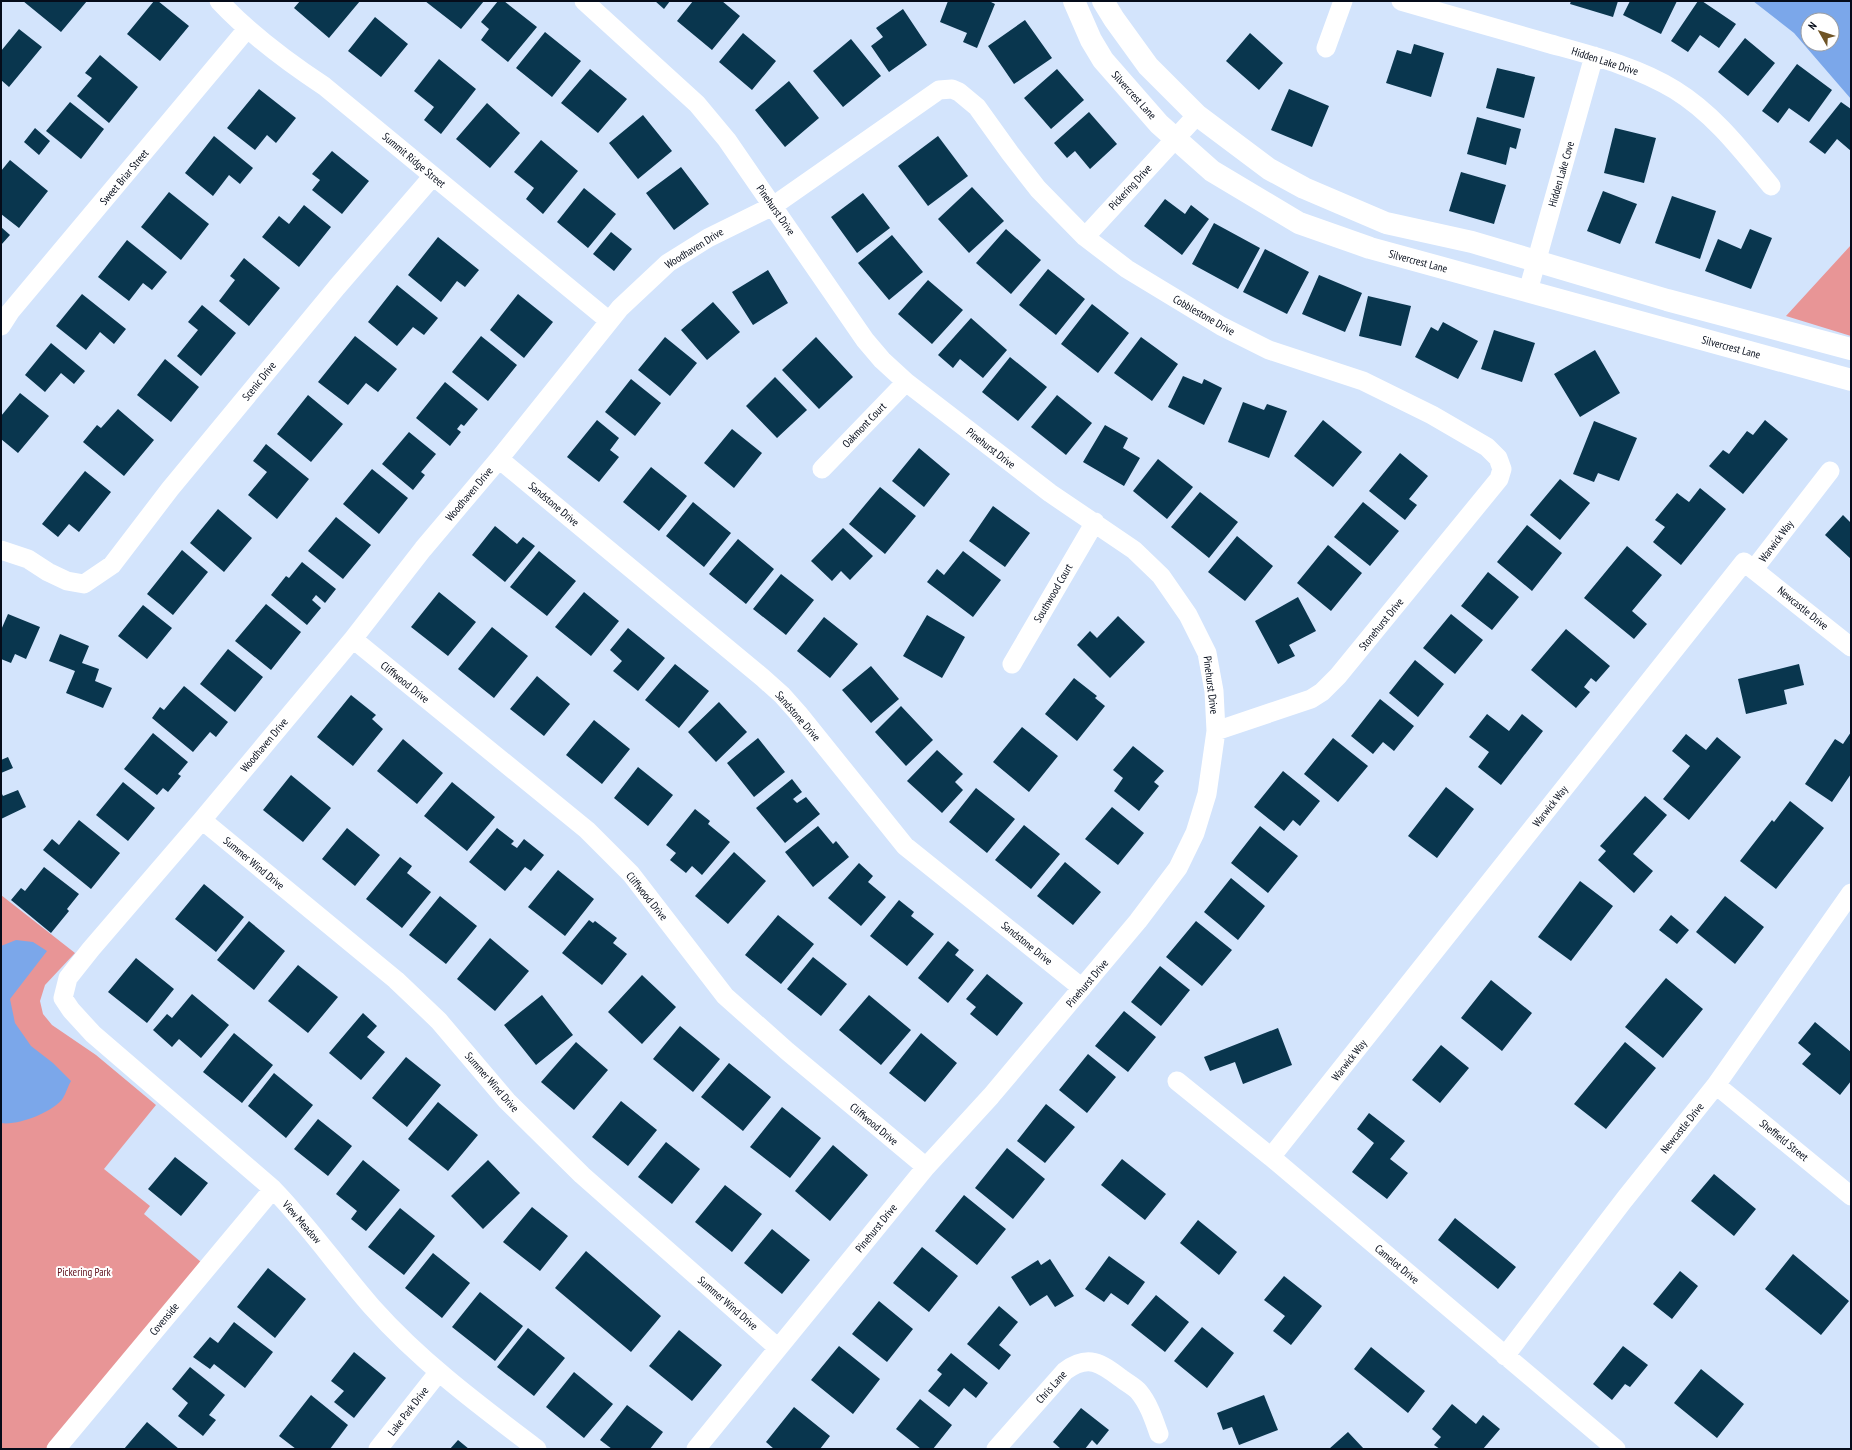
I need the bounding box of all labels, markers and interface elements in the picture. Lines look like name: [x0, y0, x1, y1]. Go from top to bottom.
north arrow: [1800, 12, 1840, 52]
text: N: [1805, 19, 1820, 32]
street label: Hidden Lake Drive: [1570, 44, 1641, 79]
street label: Silvercrest Lane: [1109, 68, 1160, 122]
street label: Summit Ridge Street: [379, 129, 449, 191]
street label: Hidden Lake Cove: [1545, 139, 1577, 208]
street label: Sweet Briar Street: [97, 146, 151, 208]
street label: Pickering Drive: [1105, 161, 1155, 213]
street label: Pinehurst Drive: [754, 182, 799, 238]
street label: Woodhaven Drive: [662, 224, 726, 272]
street label: Silvercrest Lane: [1387, 246, 1449, 276]
street label: Cobblestone Drive: [1171, 292, 1238, 339]
street label: Silvercrest Lane: [1700, 332, 1762, 362]
street label: Scenic Drive: [239, 358, 279, 403]
street label: Oakmont Court: [839, 400, 889, 450]
street label: Pinehurst Drive: [964, 424, 1019, 472]
street label: Woodhaven Drive: [442, 464, 496, 524]
street label: Sandstone Drive: [526, 479, 583, 530]
street label: Warwick Way: [1756, 517, 1797, 565]
street label: Southwood Court: [1031, 561, 1075, 625]
street label: Newcastle Drive: [1775, 583, 1832, 633]
street label: Stonehurst Drive: [1356, 595, 1407, 653]
street label: Pinehurst Drive: [1200, 655, 1222, 715]
street label: Cliffwood Drive: [378, 658, 433, 706]
street label: Sandstone Drive: [772, 688, 824, 744]
street label: Woodhaven Drive: [237, 715, 291, 775]
street label: Warwick Way: [1529, 782, 1571, 830]
street label: Summer Wind Drive: [221, 833, 288, 893]
street label: Cliffwood Drive: [623, 869, 671, 924]
street label: Sandstone Drive: [999, 918, 1056, 968]
street label: Pinehurst Drive: [1063, 956, 1111, 1010]
street label: Warwick Way: [1328, 1036, 1370, 1084]
street label: Summer Wind Drive: [462, 1049, 522, 1115]
street label: Newcastle Drive: [1657, 1099, 1707, 1156]
street label: Cliffwood Drive: [847, 1100, 901, 1148]
street label: Sheffield Street: [1757, 1116, 1811, 1164]
street label: View Meadow: [279, 1197, 325, 1247]
street label: Pinehurst Drive: [852, 1201, 900, 1255]
street label: Camelot Drive: [1372, 1241, 1422, 1287]
park label: Pickering Park: [57, 1265, 112, 1279]
street label: Summer Wind Drive: [695, 1273, 761, 1333]
street label: Covenside: [146, 1299, 182, 1338]
street label: Chris Lane: [1033, 1367, 1070, 1406]
street label: Lake Park Drive: [385, 1383, 432, 1438]

